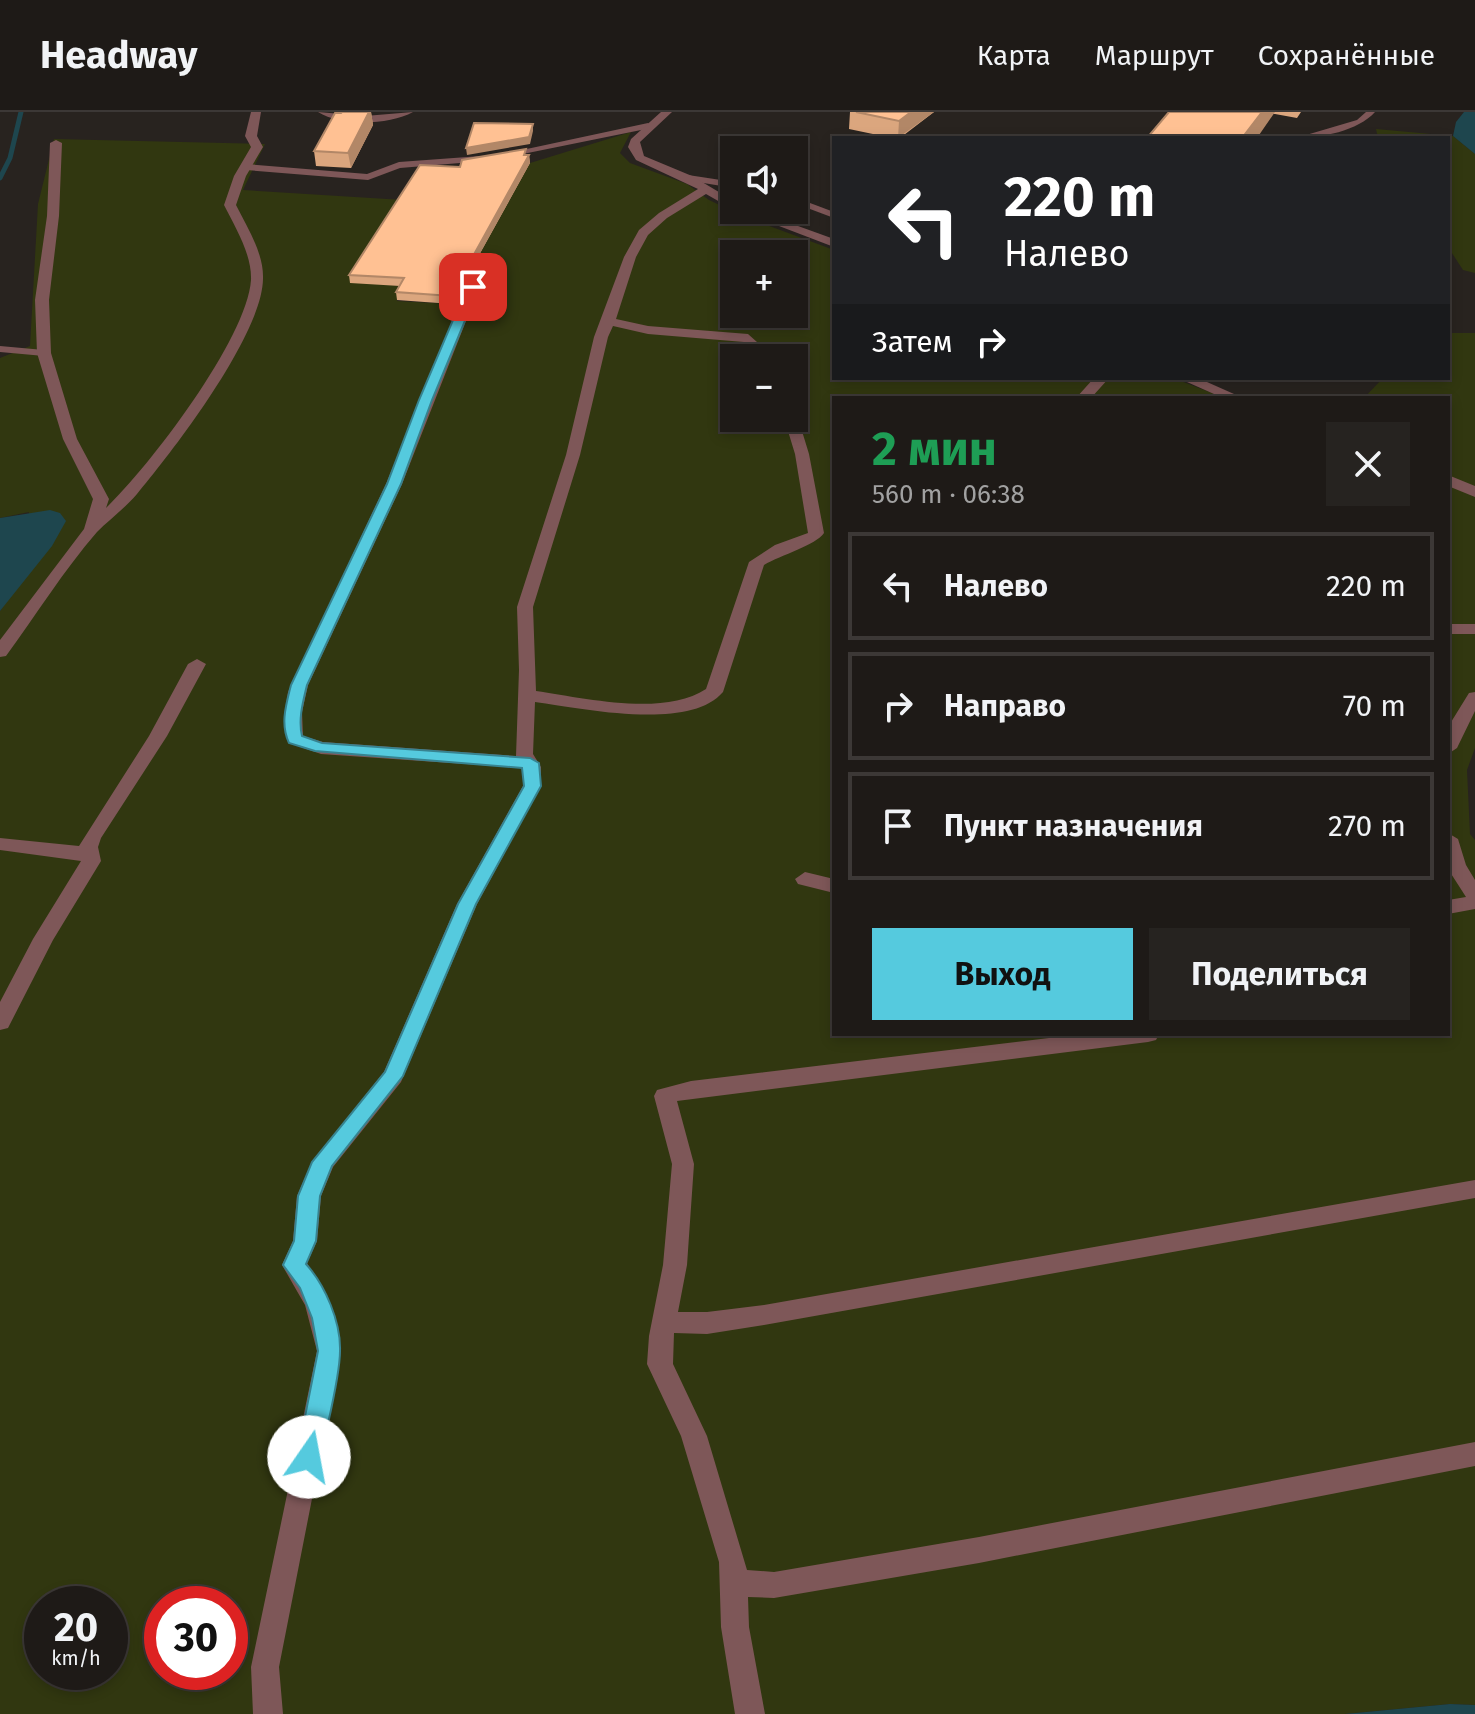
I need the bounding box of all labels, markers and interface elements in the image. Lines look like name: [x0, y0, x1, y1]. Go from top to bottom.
text: Headway: [40, 32, 197, 78]
text: Карта: [977, 39, 1051, 72]
text: Маршрут: [1095, 39, 1214, 72]
text: Сохранённые: [1258, 39, 1435, 72]
map controls: [720, 136, 808, 432]
button: sound: [720, 136, 808, 224]
text: 220 m: [1004, 164, 1155, 231]
icon: left: [872, 168, 976, 272]
text: Налево: [1004, 232, 1130, 276]
button: +: [720, 240, 808, 328]
pin: [439, 253, 507, 321]
icon: arrive: [451, 265, 495, 309]
icon: right: [969, 320, 1013, 364]
text: Затем: [872, 324, 953, 360]
button: −: [720, 344, 808, 432]
text: 2 мин: [872, 420, 997, 478]
button: close: [1326, 422, 1410, 506]
text: 560 m · 06:38: [872, 479, 1025, 510]
icon: left: [876, 564, 920, 608]
text: Налево: [944, 568, 1048, 604]
text: 220 m: [1326, 568, 1406, 604]
icon: right: [876, 684, 920, 728]
text: Направо: [944, 688, 1066, 724]
text: 70 m: [1343, 688, 1406, 724]
icon: arrive: [876, 804, 920, 848]
text: Пункт назначения: [944, 808, 1203, 844]
text: 270 m: [1328, 808, 1406, 844]
button: Выход: [872, 928, 1133, 1020]
button: Поделиться: [1149, 928, 1410, 1020]
position arrow: [267, 1415, 351, 1499]
speed limit sign: 30: [144, 1586, 248, 1690]
text: 20: [54, 1604, 98, 1652]
text: km/h: [51, 1646, 101, 1670]

